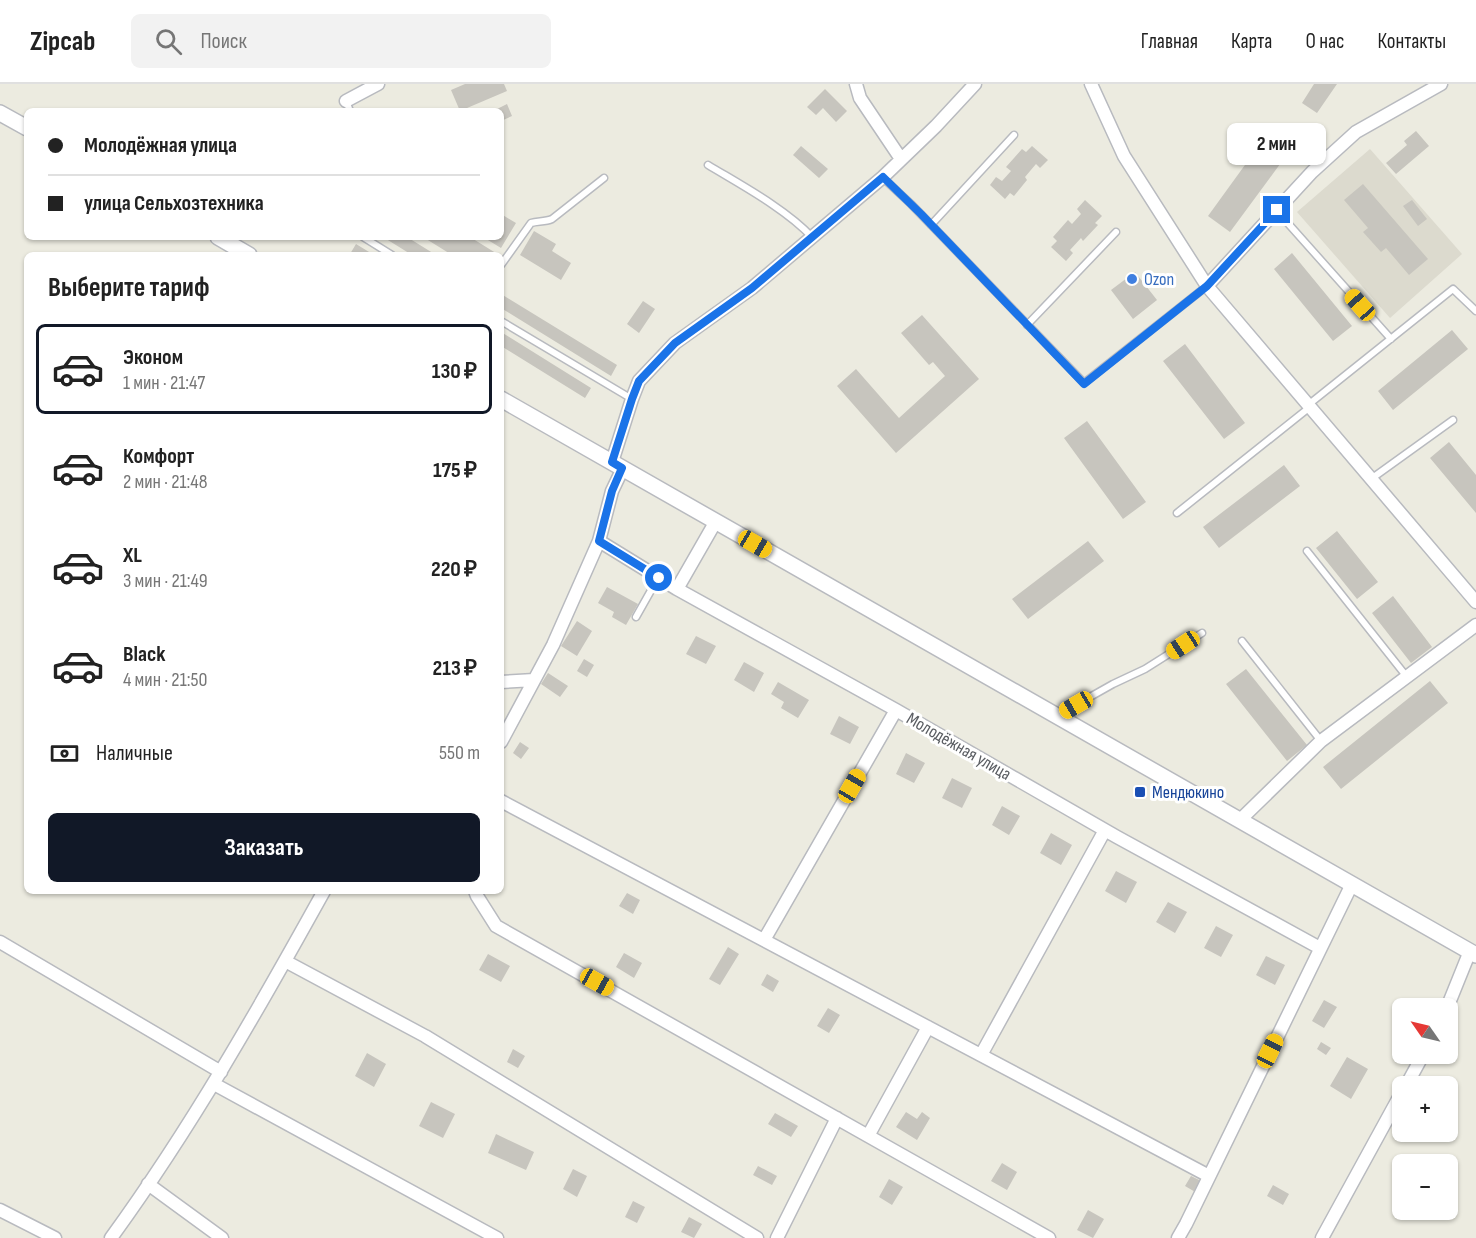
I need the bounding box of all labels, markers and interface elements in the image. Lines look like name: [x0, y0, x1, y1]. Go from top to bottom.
search box: [131, 14, 551, 68]
text: Zipcab: [30, 25, 95, 58]
icon: search: [152, 25, 185, 58]
text: Поиск: [200, 28, 247, 55]
text: Главная: [1141, 29, 1198, 54]
text: Карта: [1231, 29, 1272, 54]
text: О нас: [1305, 29, 1344, 54]
text: Контакты: [1377, 29, 1446, 54]
callout: 2 мин: [1228, 123, 1326, 165]
text: Молодёжная улица: [84, 132, 237, 159]
text: 2 мин: [1257, 132, 1296, 156]
text: улица Сельхозтехника: [84, 190, 264, 217]
route end: [1263, 196, 1290, 223]
place label: Ozon: [1144, 269, 1174, 290]
text: Выберите тариф: [48, 272, 210, 304]
marker: Ozon: [1125, 272, 1139, 286]
car: [1341, 286, 1379, 324]
icon: car: [51, 342, 105, 396]
text: Эконом: [123, 344, 183, 371]
text: 130 ₽: [432, 358, 477, 385]
text: 1 мин · 21:47: [123, 371, 205, 395]
icon: car: [51, 441, 105, 495]
text: Комфорт: [123, 443, 194, 470]
text: 175 ₽: [433, 457, 477, 484]
text: 2 мин · 21:48: [123, 470, 208, 494]
car: [735, 527, 775, 561]
icon: car: [51, 540, 105, 594]
text: XL: [123, 542, 142, 569]
text: 220 ₽: [431, 556, 477, 583]
route start: [645, 564, 672, 591]
text: 3 мин · 21:49: [123, 569, 208, 593]
car: [1163, 628, 1203, 662]
icon: car: [51, 639, 105, 693]
text: Black: [123, 641, 165, 668]
text: 213 ₽: [433, 655, 477, 682]
text: 4 мин · 21:50: [123, 668, 207, 692]
car: [1056, 688, 1096, 722]
street label: Молодёжная улица: [903, 708, 1015, 785]
icon: cash: [48, 737, 81, 770]
text: Наличные: [96, 740, 173, 767]
text: 550 m: [439, 741, 480, 765]
car: [835, 766, 869, 806]
place label: Мендюкино: [1152, 782, 1224, 803]
marker: Мендюкино: [1133, 785, 1147, 799]
button: Заказать: [48, 813, 480, 882]
car: [577, 965, 617, 999]
north arrow: [1392, 998, 1458, 1064]
map controls: [1392, 998, 1458, 1220]
car: [1254, 1031, 1286, 1071]
button: +: [1392, 1076, 1458, 1142]
button: −: [1392, 1154, 1458, 1220]

